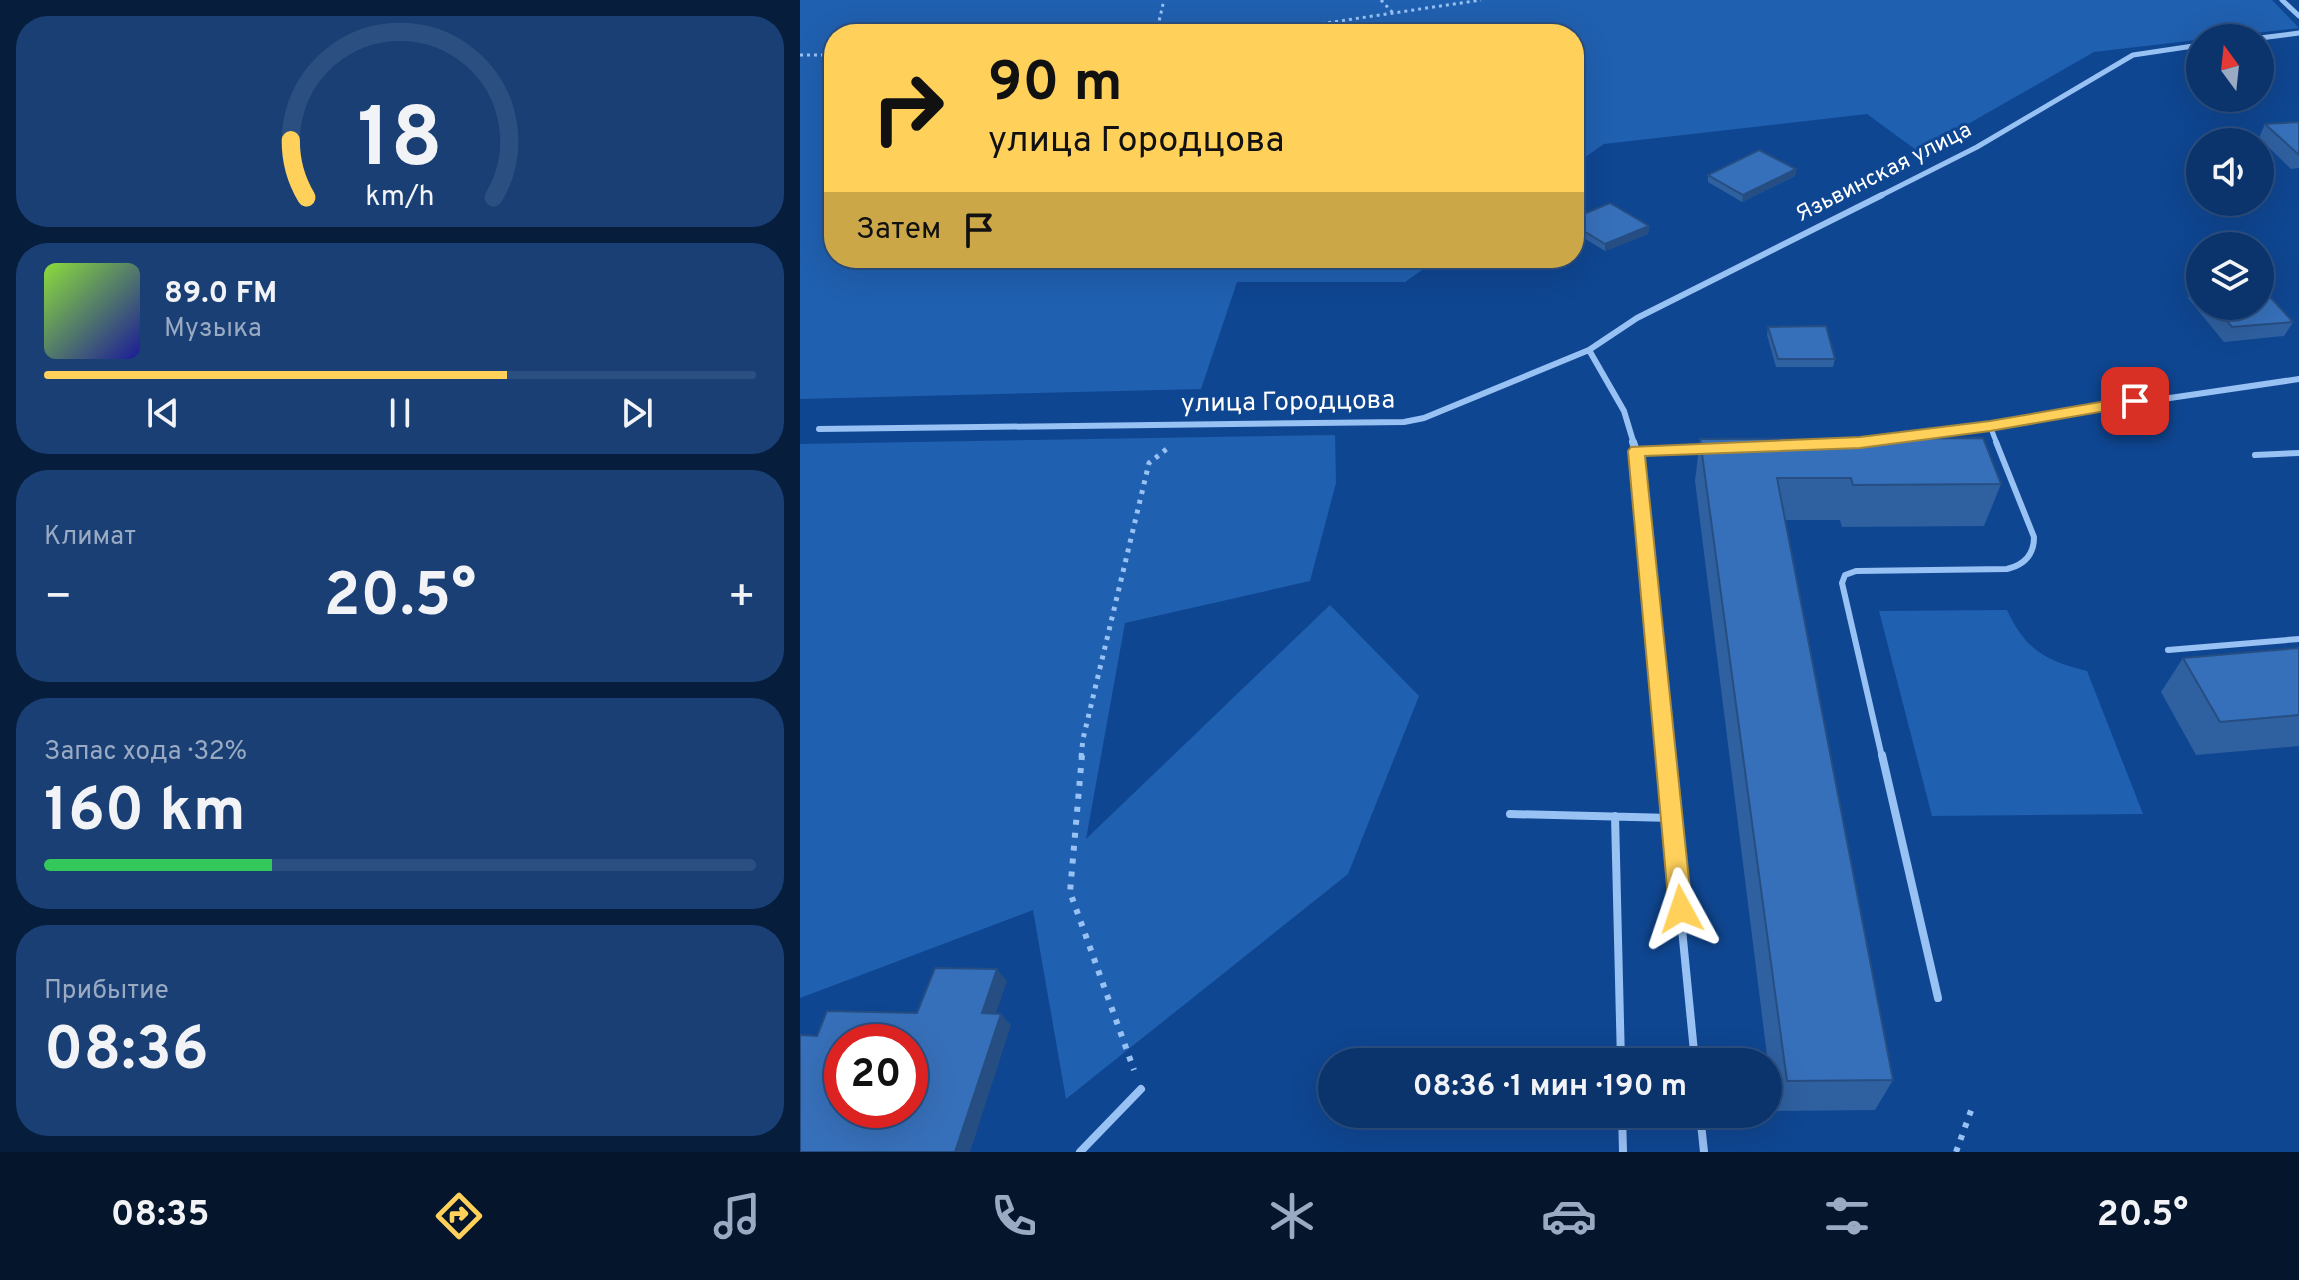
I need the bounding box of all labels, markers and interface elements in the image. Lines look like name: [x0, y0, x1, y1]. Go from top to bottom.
north arrow: [2186, 24, 2274, 112]
map controls: [2186, 24, 2274, 320]
text: 90 m: [988, 50, 1123, 120]
icon: right: [856, 56, 960, 160]
text: 18: [357, 90, 443, 195]
street label: Язьвинская улица: [1792, 117, 1976, 229]
text: улица Городцова: [988, 119, 1284, 165]
button: sound: [2186, 128, 2274, 216]
text: km/h: [365, 180, 435, 216]
icon: arrive: [957, 208, 1001, 252]
text: Затем: [856, 212, 941, 249]
button: layers: [2186, 232, 2274, 320]
text: 89.0 FM: [164, 276, 277, 313]
text: Музыка: [164, 313, 262, 346]
pin: [2101, 367, 2169, 435]
icon: arrive: [2113, 379, 2157, 423]
street label: улица Городцова: [1181, 385, 1395, 421]
icon: previous: [141, 391, 185, 435]
icon: pause: [378, 391, 422, 435]
icon: next: [615, 391, 659, 435]
text: Климат: [44, 521, 136, 554]
text: 20.5°: [324, 561, 476, 637]
text: −: [44, 571, 72, 627]
text: +: [728, 571, 756, 627]
text: Запас хода · 32%: [44, 736, 247, 769]
text: 160 km: [44, 776, 246, 852]
position arrow: [1639, 867, 1723, 951]
text: Прибытие: [44, 975, 169, 1008]
text: 08:36: [44, 1015, 209, 1091]
speed limit sign: 20: [824, 1024, 928, 1128]
text: 08:36 · 1 мин · 190 m: [1413, 1069, 1687, 1106]
icon: directions: [431, 1188, 487, 1244]
icon: music: [709, 1188, 765, 1244]
icon: phone: [986, 1188, 1042, 1244]
icon: climate: [1264, 1188, 1320, 1244]
icon: car: [1541, 1188, 1597, 1244]
icon: filters: [1819, 1188, 1875, 1244]
text: 08:35: [111, 1193, 209, 1239]
text: 20.5°: [2097, 1193, 2188, 1239]

